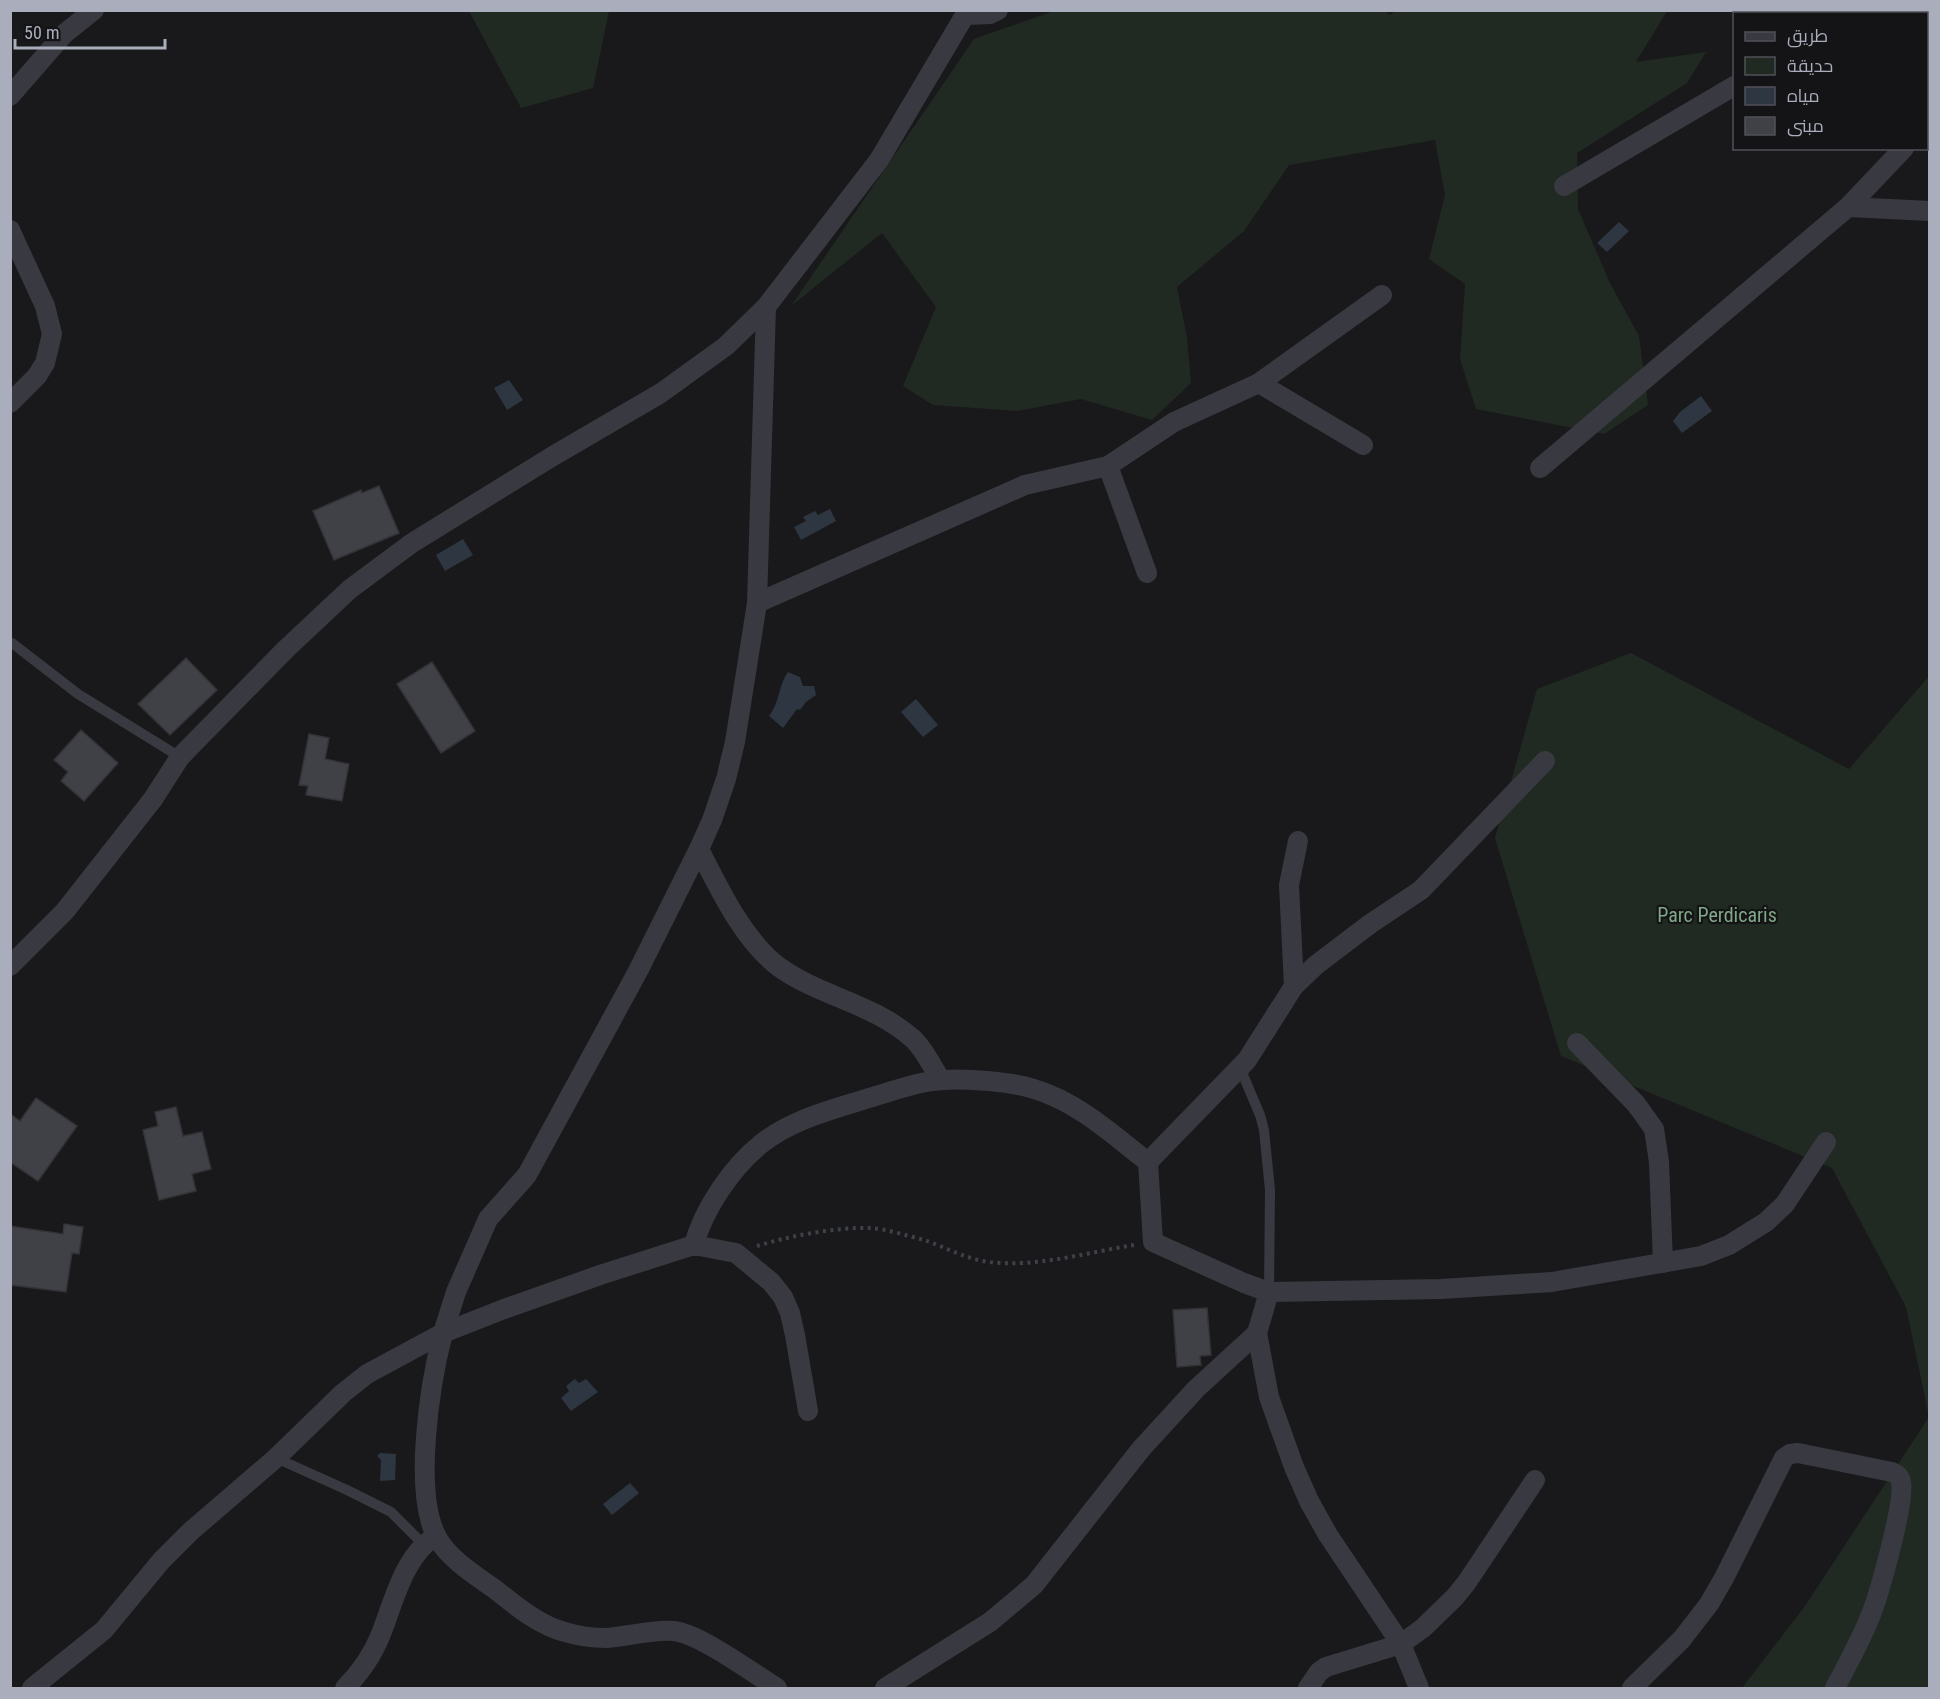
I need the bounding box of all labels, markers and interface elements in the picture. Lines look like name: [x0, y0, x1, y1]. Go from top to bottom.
scale bar: [15, 12, 165, 50]
legend: [1733, 12, 1928, 150]
text: 50 m: [24, 22, 59, 43]
text: طريق: [1787, 25, 1828, 48]
text: حديقة: [1787, 55, 1833, 76]
text: مياه: [1787, 85, 1820, 106]
text: مبنى: [1787, 115, 1824, 137]
park label: Parc Perdicaris: [1657, 903, 1777, 927]

